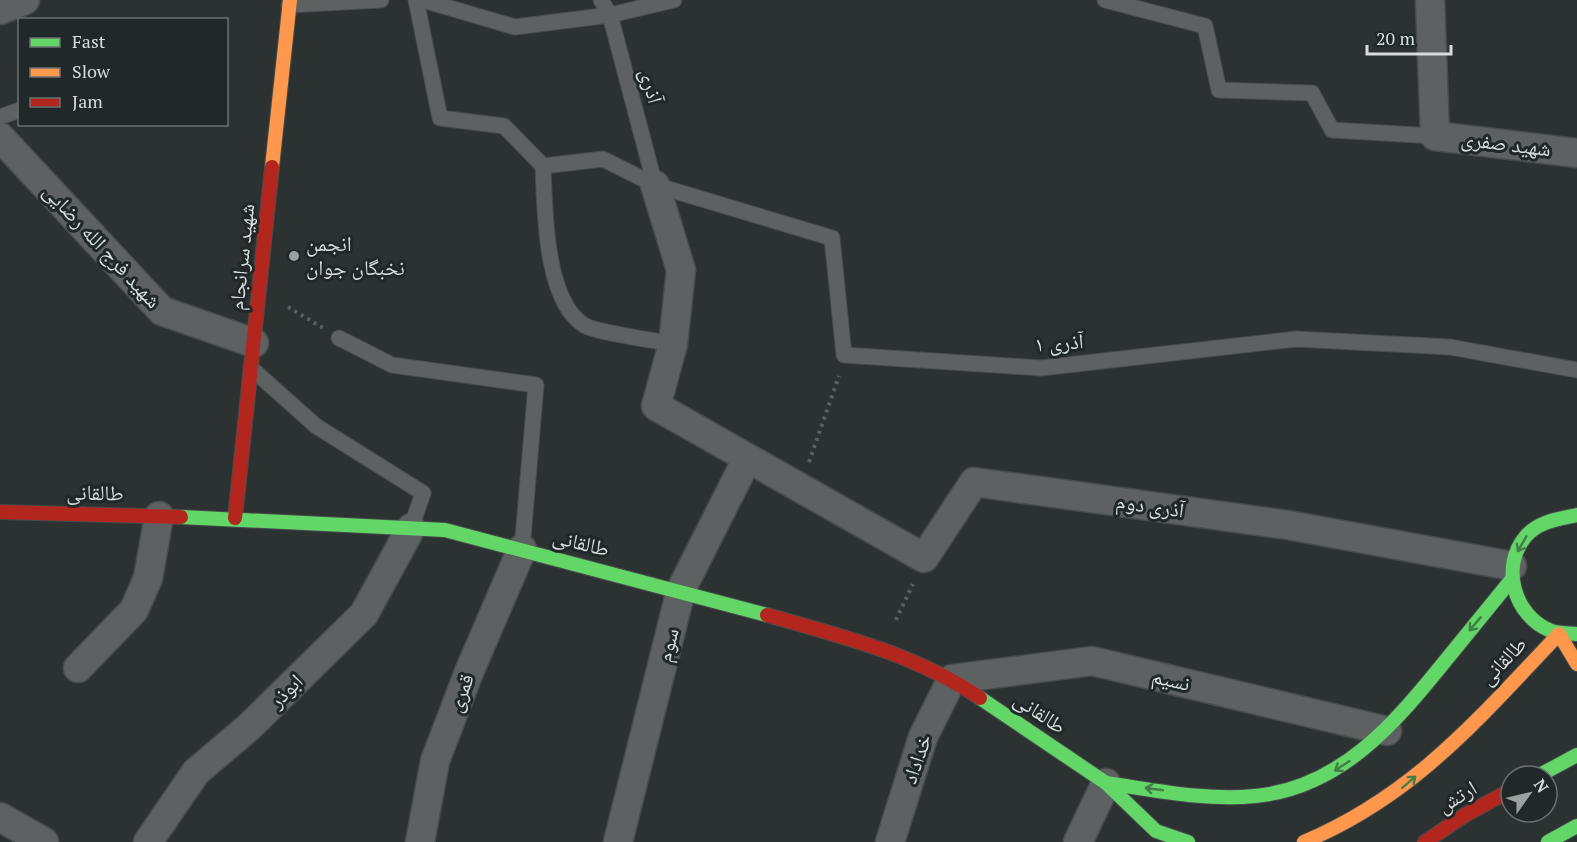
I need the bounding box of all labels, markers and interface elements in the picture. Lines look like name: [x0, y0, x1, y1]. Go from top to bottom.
legend: [18, 18, 228, 126]
scale bar: [1367, 18, 1451, 56]
text: 20 m: [1376, 26, 1416, 50]
text: Fast: [72, 29, 106, 53]
text: Slow: [72, 59, 111, 83]
street label: آذری: [634, 65, 670, 107]
text: Jam: [72, 89, 103, 113]
street label: شهید صفری: [1459, 124, 1553, 162]
street label: شهید فرج الله رضایی: [38, 177, 168, 314]
street label: شهید سرانجام: [221, 202, 262, 312]
place label: انجمن نخبگان جوان: [306, 229, 405, 281]
marker: انجمن نخبگان جوان: [287, 249, 301, 263]
street label: آذری ۱: [1033, 326, 1085, 358]
street label: طالقانی: [66, 478, 124, 506]
street label: آذری دوم: [1114, 486, 1187, 525]
street label: طالقانی: [550, 522, 612, 563]
one-way arrow: [1515, 535, 1527, 552]
one-way arrow: [1468, 616, 1481, 632]
street label: سوم: [649, 625, 686, 665]
street label: طالقانی: [1472, 630, 1532, 691]
street label: نسیم: [1149, 661, 1193, 698]
street label: ابوذر: [261, 667, 308, 714]
street label: قمری: [440, 669, 480, 716]
street label: طالقانی: [1009, 685, 1072, 740]
street label: خداداد: [895, 730, 938, 787]
one-way arrow: [1334, 760, 1351, 772]
north arrow: [1499, 764, 1559, 824]
street label: ارتش: [1431, 773, 1482, 819]
text: N: [1529, 774, 1554, 797]
one-way arrow: [1401, 775, 1416, 789]
one-way arrow: [1144, 784, 1164, 795]

